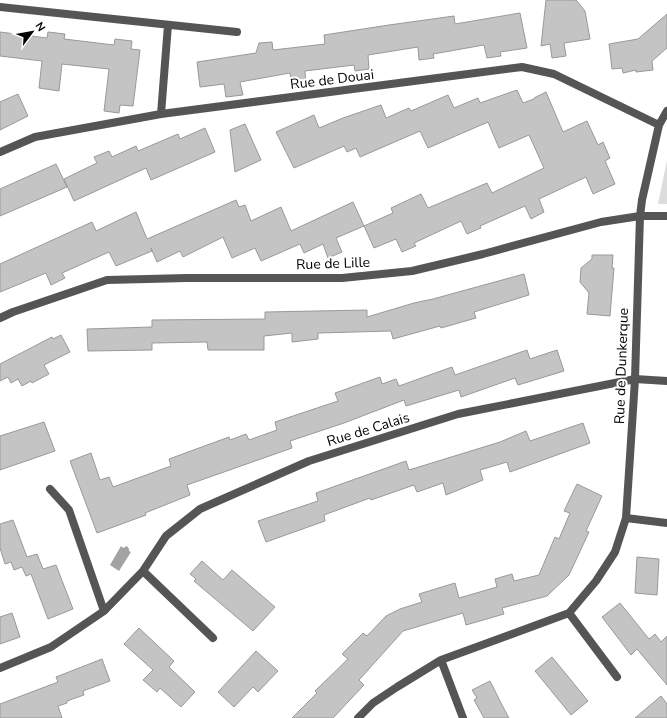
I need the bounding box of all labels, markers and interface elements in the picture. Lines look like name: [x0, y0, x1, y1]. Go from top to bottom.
north arrow: [12, 12, 52, 52]
text: N: [32, 19, 49, 34]
street label: Rue de Douai: [289, 65, 375, 94]
street label: Rue de Lille: [296, 253, 370, 274]
street label: Rue de Dunkerque: [610, 308, 633, 424]
street label: Rue de Calais: [324, 408, 412, 451]

